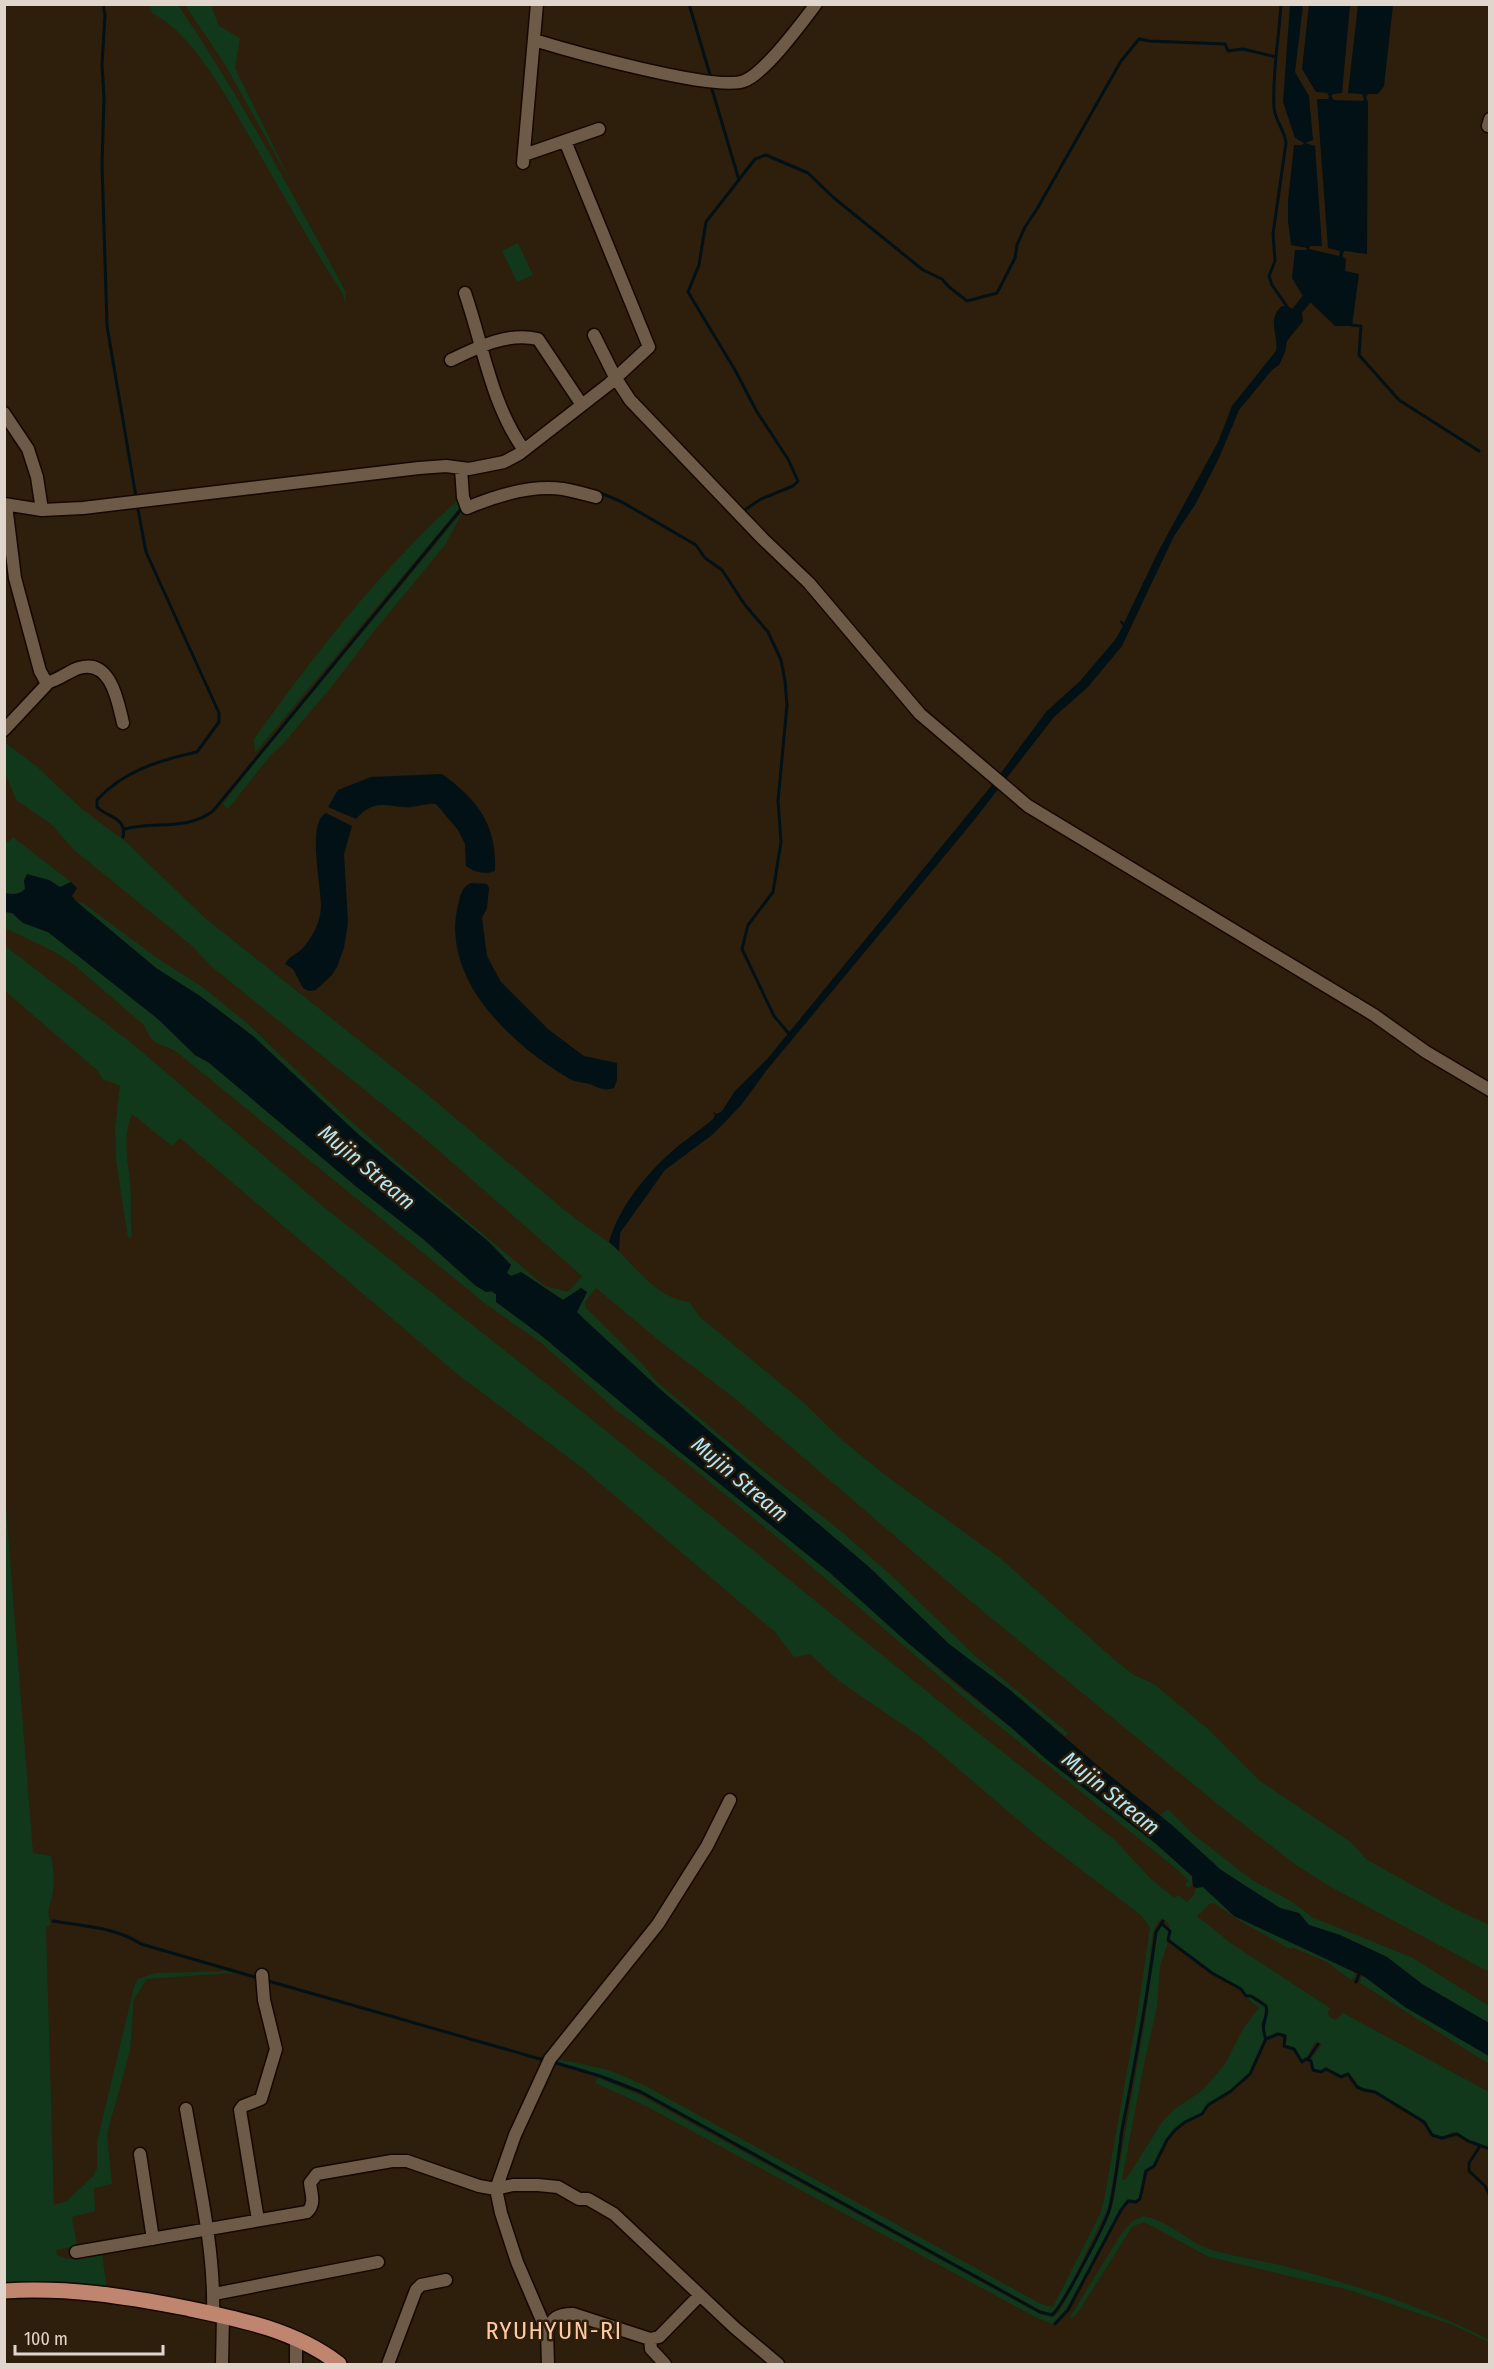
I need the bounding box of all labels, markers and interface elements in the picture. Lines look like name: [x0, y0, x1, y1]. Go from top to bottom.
water label: Mujin Stream: [313, 1119, 421, 1215]
water label: Mujin Stream: [686, 1431, 794, 1527]
water label: Mujin Stream: [1057, 1745, 1165, 1841]
district label: RYUHYUN-RI: [486, 2317, 622, 2345]
scale bar: [15, 2318, 164, 2356]
text: 100 m: [24, 2328, 68, 2350]

